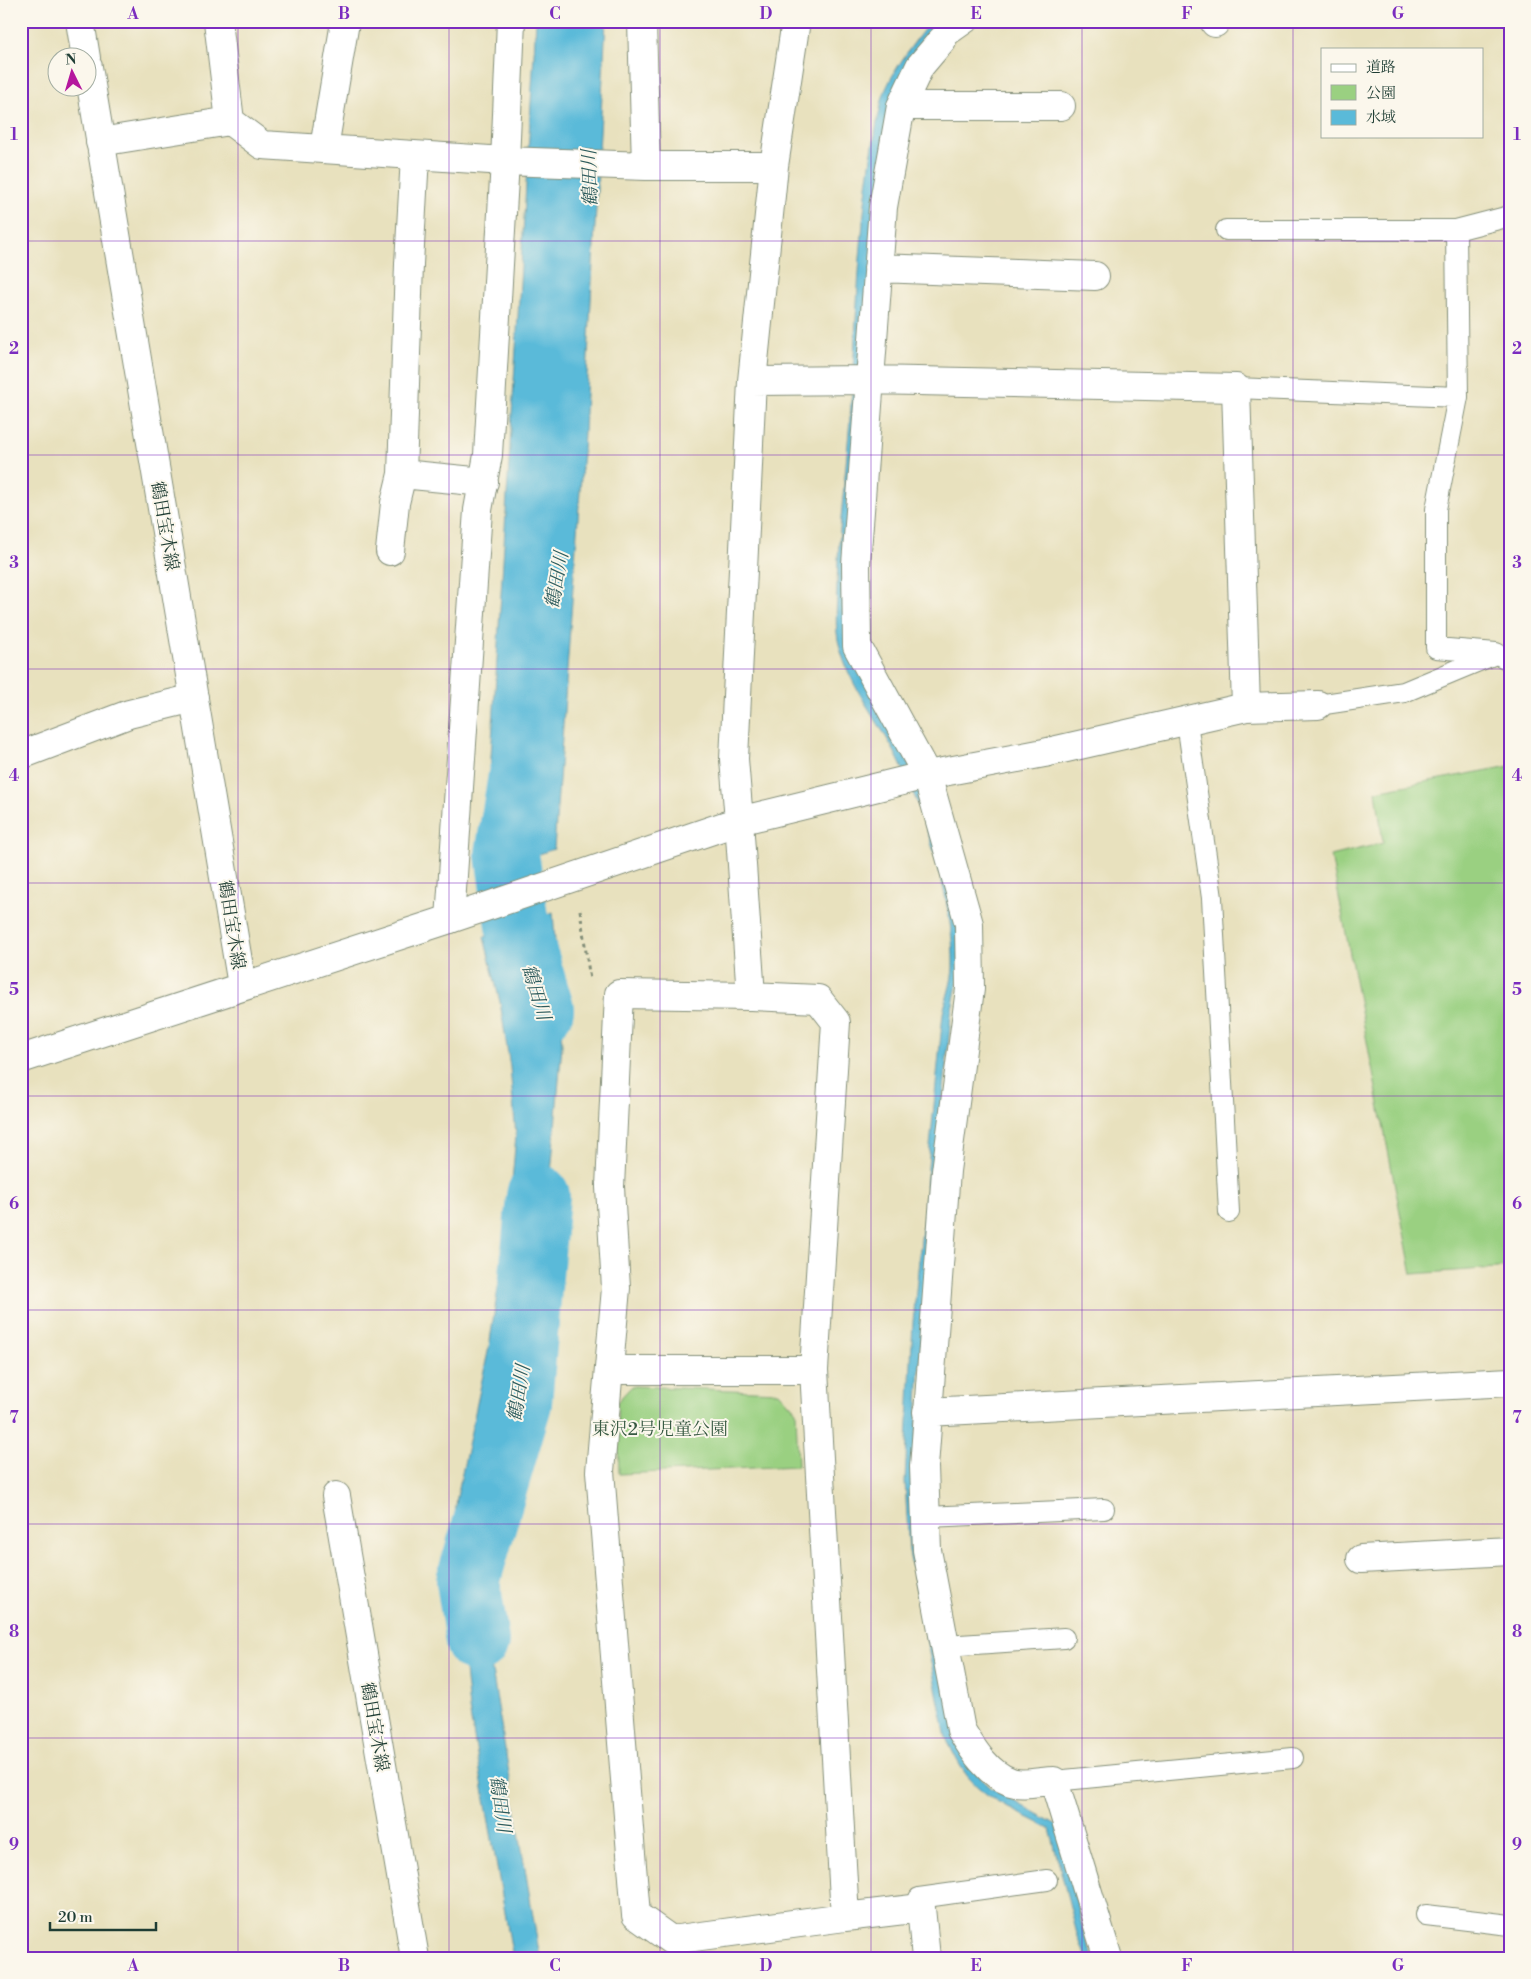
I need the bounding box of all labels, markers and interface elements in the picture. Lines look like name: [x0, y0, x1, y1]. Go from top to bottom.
text: A: [126, 4, 139, 24]
text: B: [338, 4, 350, 24]
text: C: [549, 4, 561, 24]
text: D: [760, 4, 773, 24]
text: E: [970, 4, 982, 24]
text: F: [1181, 4, 1193, 24]
text: G: [1392, 4, 1405, 24]
north arrow: [48, 48, 98, 98]
legend: [1321, 48, 1484, 138]
text: N: [65, 51, 77, 69]
text: 道路: [1366, 58, 1396, 77]
text: 公園: [1366, 84, 1396, 103]
text: 水域: [1366, 108, 1396, 127]
text: 1: [10, 125, 18, 145]
text: 1: [1513, 125, 1521, 145]
water label: 鶴田川: [577, 147, 603, 207]
text: 2: [9, 339, 19, 359]
text: 2: [1512, 339, 1522, 359]
street label: 鶴田宝木線: [145, 480, 184, 572]
water label: 鶴田川: [540, 548, 574, 610]
text: 3: [9, 553, 19, 573]
text: 3: [1512, 553, 1522, 573]
text: 4: [9, 766, 20, 786]
text: 4: [1512, 766, 1523, 786]
street label: 鶴田宝木線: [213, 879, 250, 971]
water label: 鶴田川: [516, 962, 556, 1025]
text: 5: [9, 980, 19, 1000]
text: 5: [1512, 980, 1522, 1000]
text: 6: [9, 1194, 19, 1214]
text: 6: [1512, 1194, 1522, 1214]
water label: 鶴田川: [503, 1361, 536, 1423]
text: 7: [9, 1408, 19, 1428]
text: 7: [1512, 1408, 1522, 1428]
park label: 東沢2号児童公園: [592, 1418, 728, 1441]
text: 8: [9, 1622, 19, 1642]
text: 8: [1512, 1622, 1522, 1642]
street label: 鶴田宝木線: [355, 1681, 394, 1773]
water label: 鶴田川: [484, 1774, 516, 1836]
text: 9: [9, 1835, 19, 1855]
text: 9: [1512, 1835, 1522, 1855]
scale bar: [50, 1899, 156, 1931]
text: 20 m: [58, 1908, 93, 1927]
text: A: [126, 1956, 139, 1976]
text: B: [338, 1956, 350, 1976]
text: C: [549, 1956, 561, 1976]
text: D: [760, 1956, 773, 1976]
text: E: [970, 1956, 982, 1976]
text: F: [1181, 1956, 1193, 1976]
text: G: [1392, 1956, 1405, 1976]

